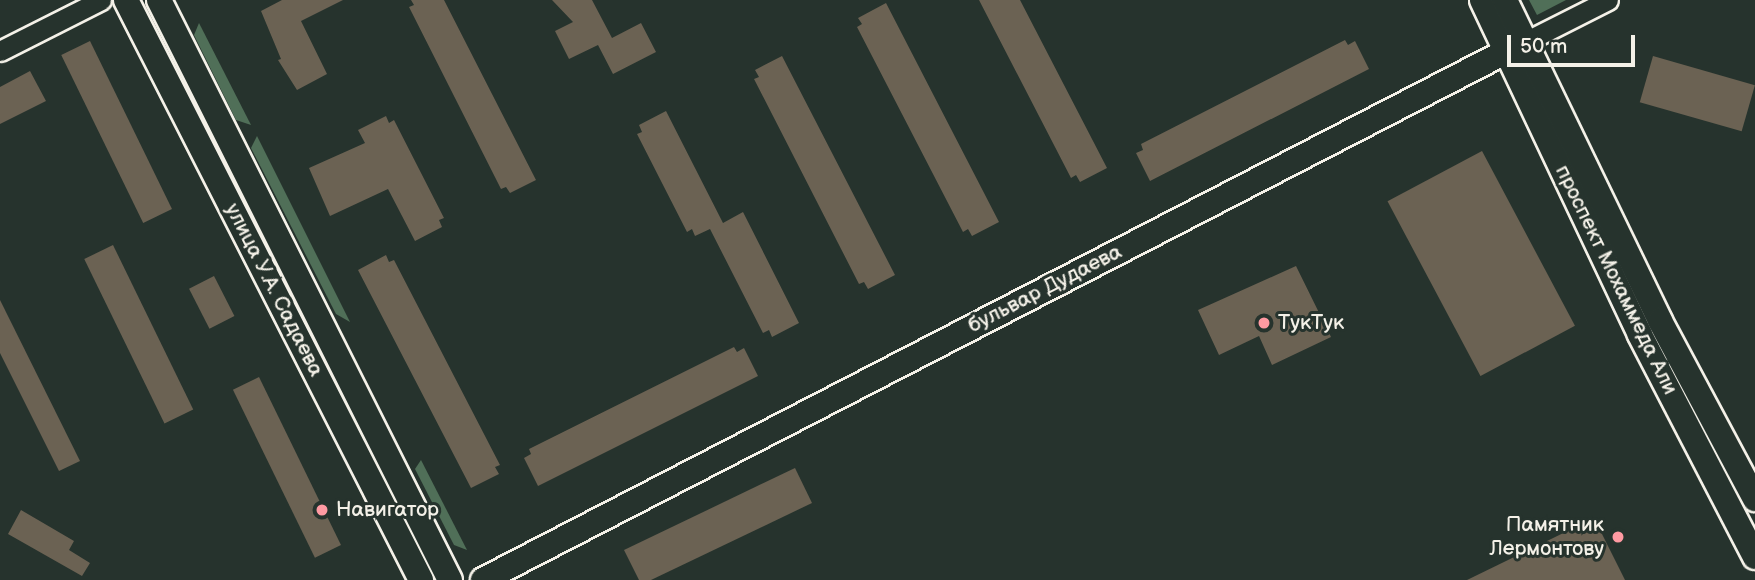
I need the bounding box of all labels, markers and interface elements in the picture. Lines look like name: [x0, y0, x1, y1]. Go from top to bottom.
scale bar: [1510, 21, 1638, 65]
text: 50 m: [1520, 34, 1567, 59]
street label: проспект Мохаммеда Али: [1549, 161, 1683, 399]
street label: улица У.А. Садаева: [219, 199, 329, 381]
street label: бульвар Дудаева: [964, 239, 1126, 339]
place label: ТукТук: [1278, 310, 1344, 336]
marker: ТукТук: [1256, 315, 1272, 331]
place label: Навигатор: [336, 497, 439, 523]
marker: Навигатор: [314, 502, 330, 518]
place label: Памятник Лермонтову: [1489, 512, 1604, 562]
marker: Памятник Лермонтову: [1610, 529, 1626, 545]

